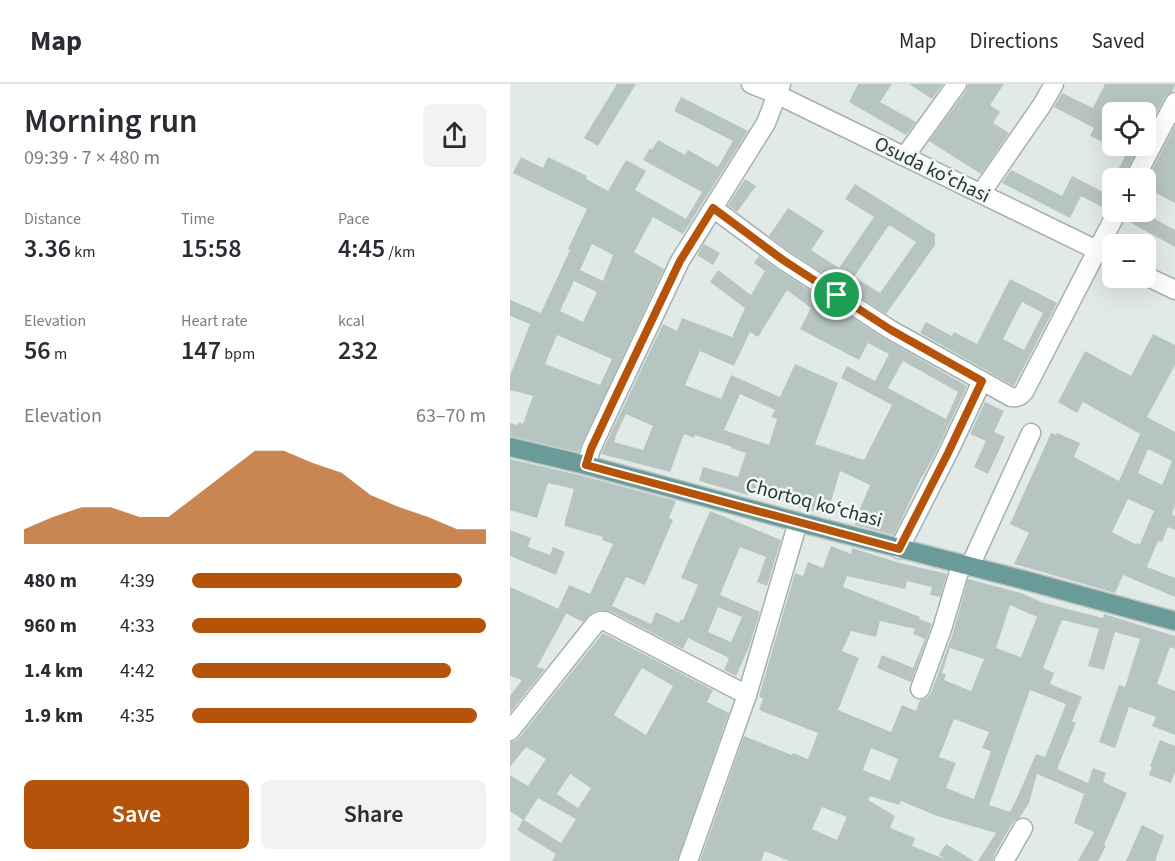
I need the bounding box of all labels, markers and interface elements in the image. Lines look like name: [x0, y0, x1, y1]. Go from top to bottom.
text: Map: [30, 21, 82, 61]
text: Map: [899, 26, 937, 56]
text: Directions: [970, 26, 1058, 56]
text: Saved: [1091, 26, 1145, 56]
text: Morning run: [24, 98, 198, 145]
map controls: [1102, 102, 1156, 288]
button: locate: [1102, 102, 1156, 156]
button: share: [423, 104, 486, 167]
street label: Osuda koʻchasi: [869, 130, 995, 210]
text: 09:39 · 7 × 480 m: [24, 144, 160, 172]
button: +: [1102, 168, 1156, 222]
text: Distance: [24, 208, 81, 230]
text: Time: [181, 208, 215, 230]
text: Pace: [338, 208, 369, 230]
text: 3.36: [24, 230, 71, 267]
text: 15:58: [181, 230, 242, 267]
text: 4:45: [338, 230, 385, 267]
button: −: [1102, 234, 1156, 288]
text: km: [71, 241, 96, 263]
text: /km: [385, 241, 415, 263]
pin: [811, 269, 862, 320]
icon: arrive: [820, 278, 853, 311]
text: Elevation: [24, 310, 86, 332]
text: Heart rate: [181, 310, 248, 332]
text: kcal: [338, 310, 365, 332]
text: 56: [24, 332, 51, 369]
text: 147: [181, 332, 221, 369]
text: 232: [338, 332, 378, 369]
text: m: [51, 343, 67, 365]
text: bpm: [221, 343, 255, 365]
text: Elevation: [24, 402, 102, 430]
text: 63–70 m: [416, 402, 486, 430]
street label: Chortoq koʻchasi: [743, 471, 885, 535]
text: 480 m: [24, 567, 77, 595]
text: 4:39: [120, 567, 155, 595]
text: 960 m: [24, 612, 77, 640]
text: 4:33: [120, 612, 155, 640]
text: 1.4 km: [24, 657, 83, 685]
text: 4:42: [120, 657, 155, 685]
text: 1.9 km: [24, 702, 83, 730]
text: 4:35: [120, 702, 155, 730]
button: Save: [24, 780, 249, 849]
button: Share: [261, 780, 486, 849]

